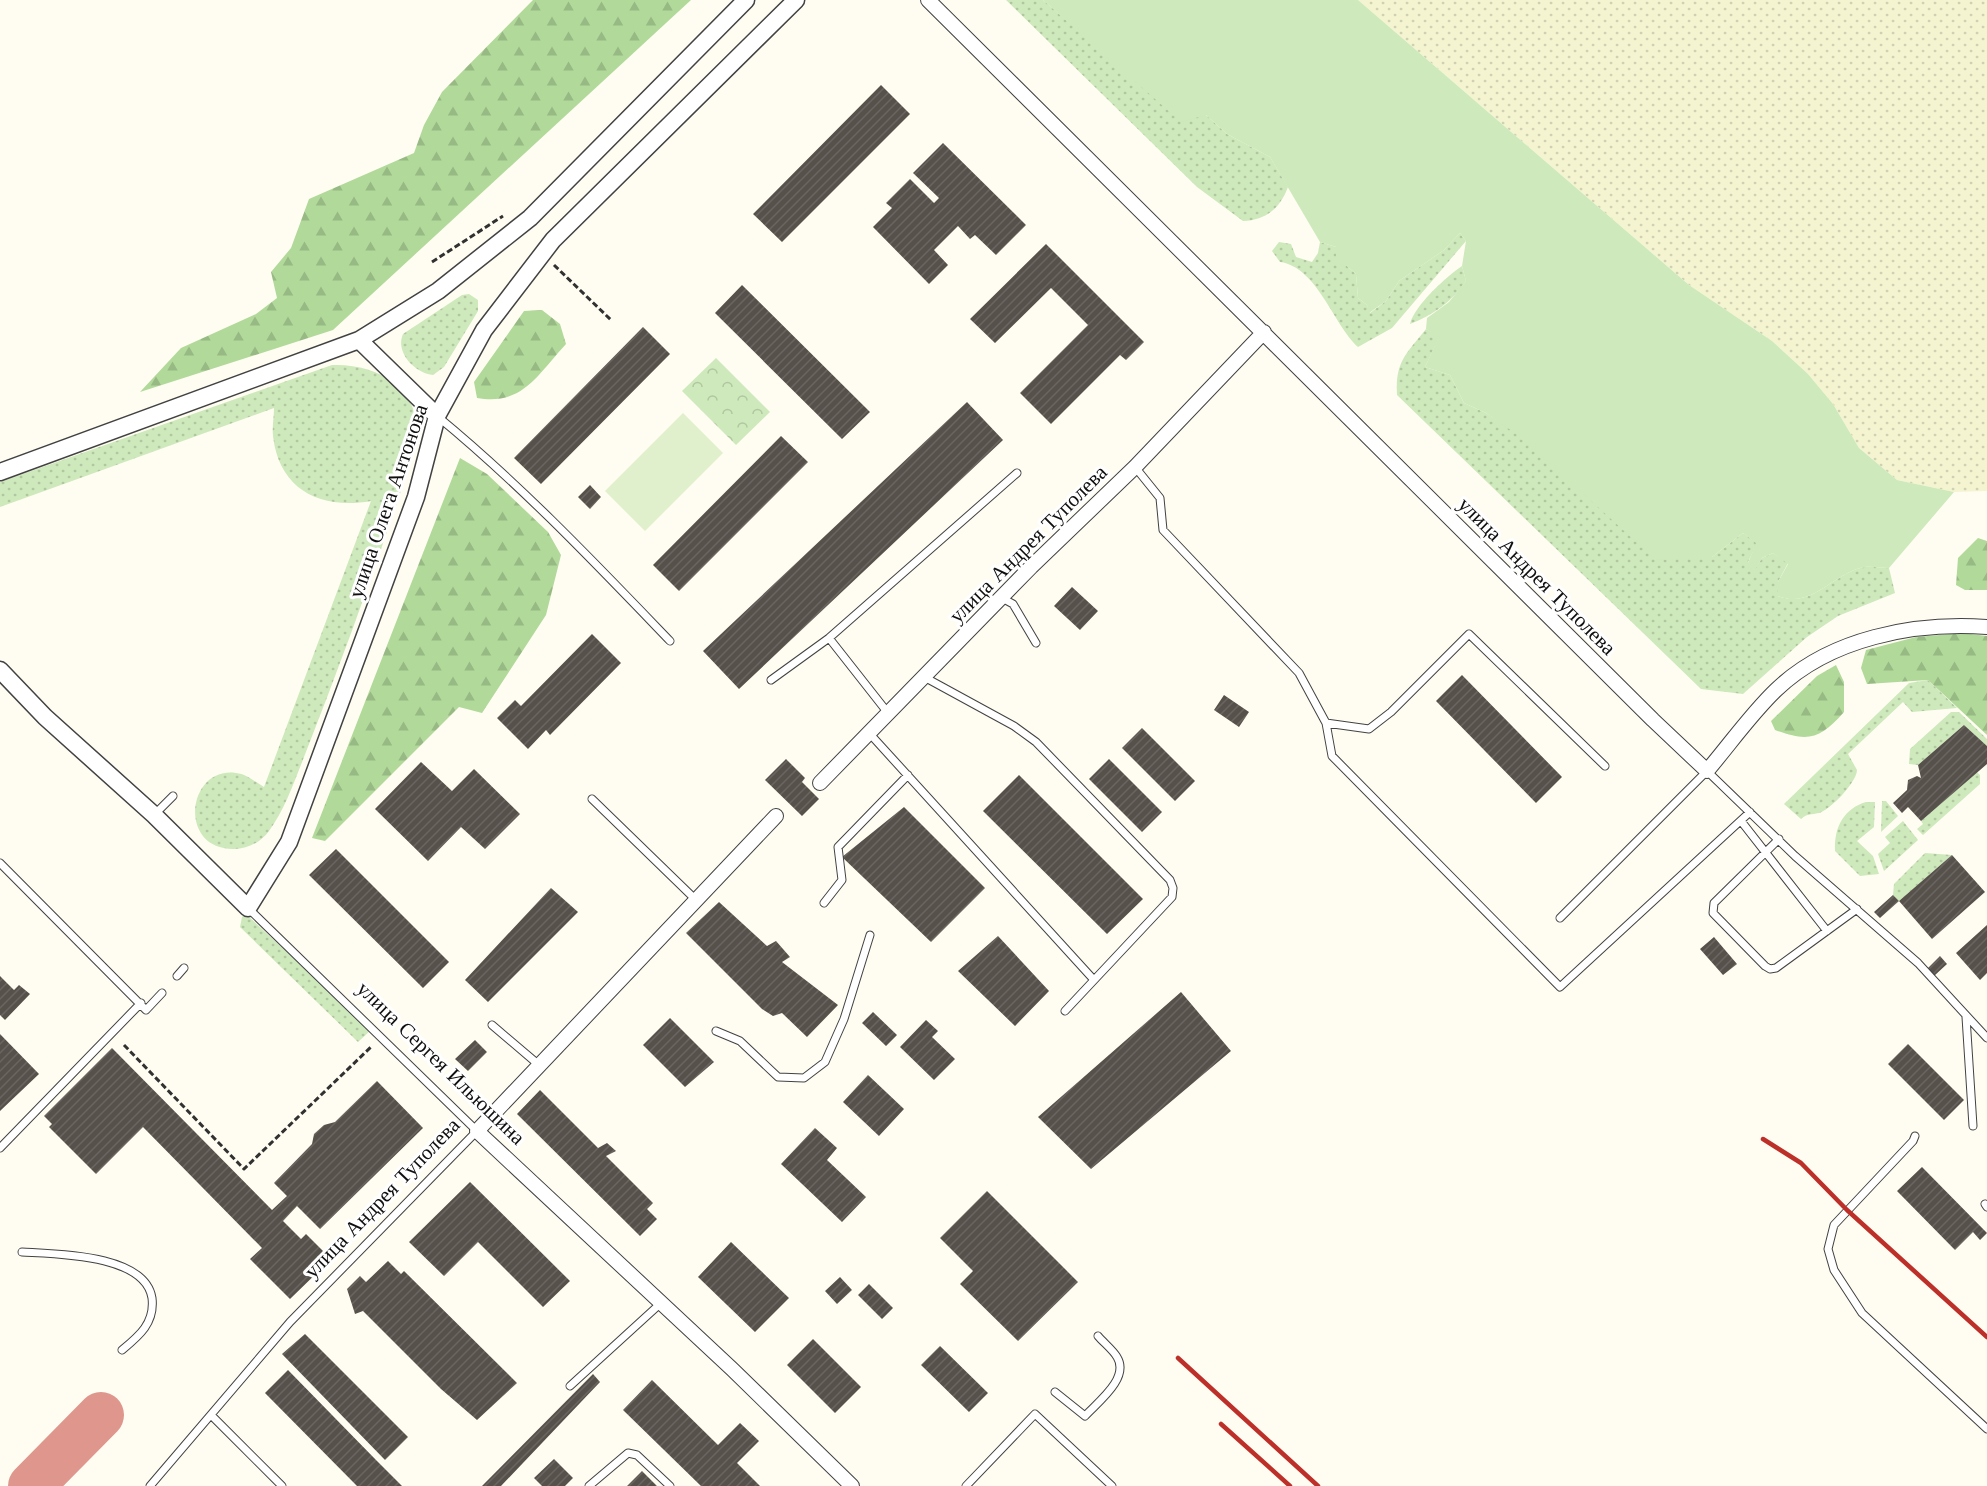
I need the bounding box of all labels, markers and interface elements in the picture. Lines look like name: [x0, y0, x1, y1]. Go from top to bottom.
street label: улица Олега Антонова: [343, 400, 434, 601]
street label: улица Андрея Туполева: [944, 459, 1113, 628]
street label: улица Андрея Туполева: [1453, 492, 1622, 661]
street label: улица Сергея Ильюшина: [351, 976, 531, 1151]
street label: улица Андрея Туполева: [299, 1112, 466, 1284]

